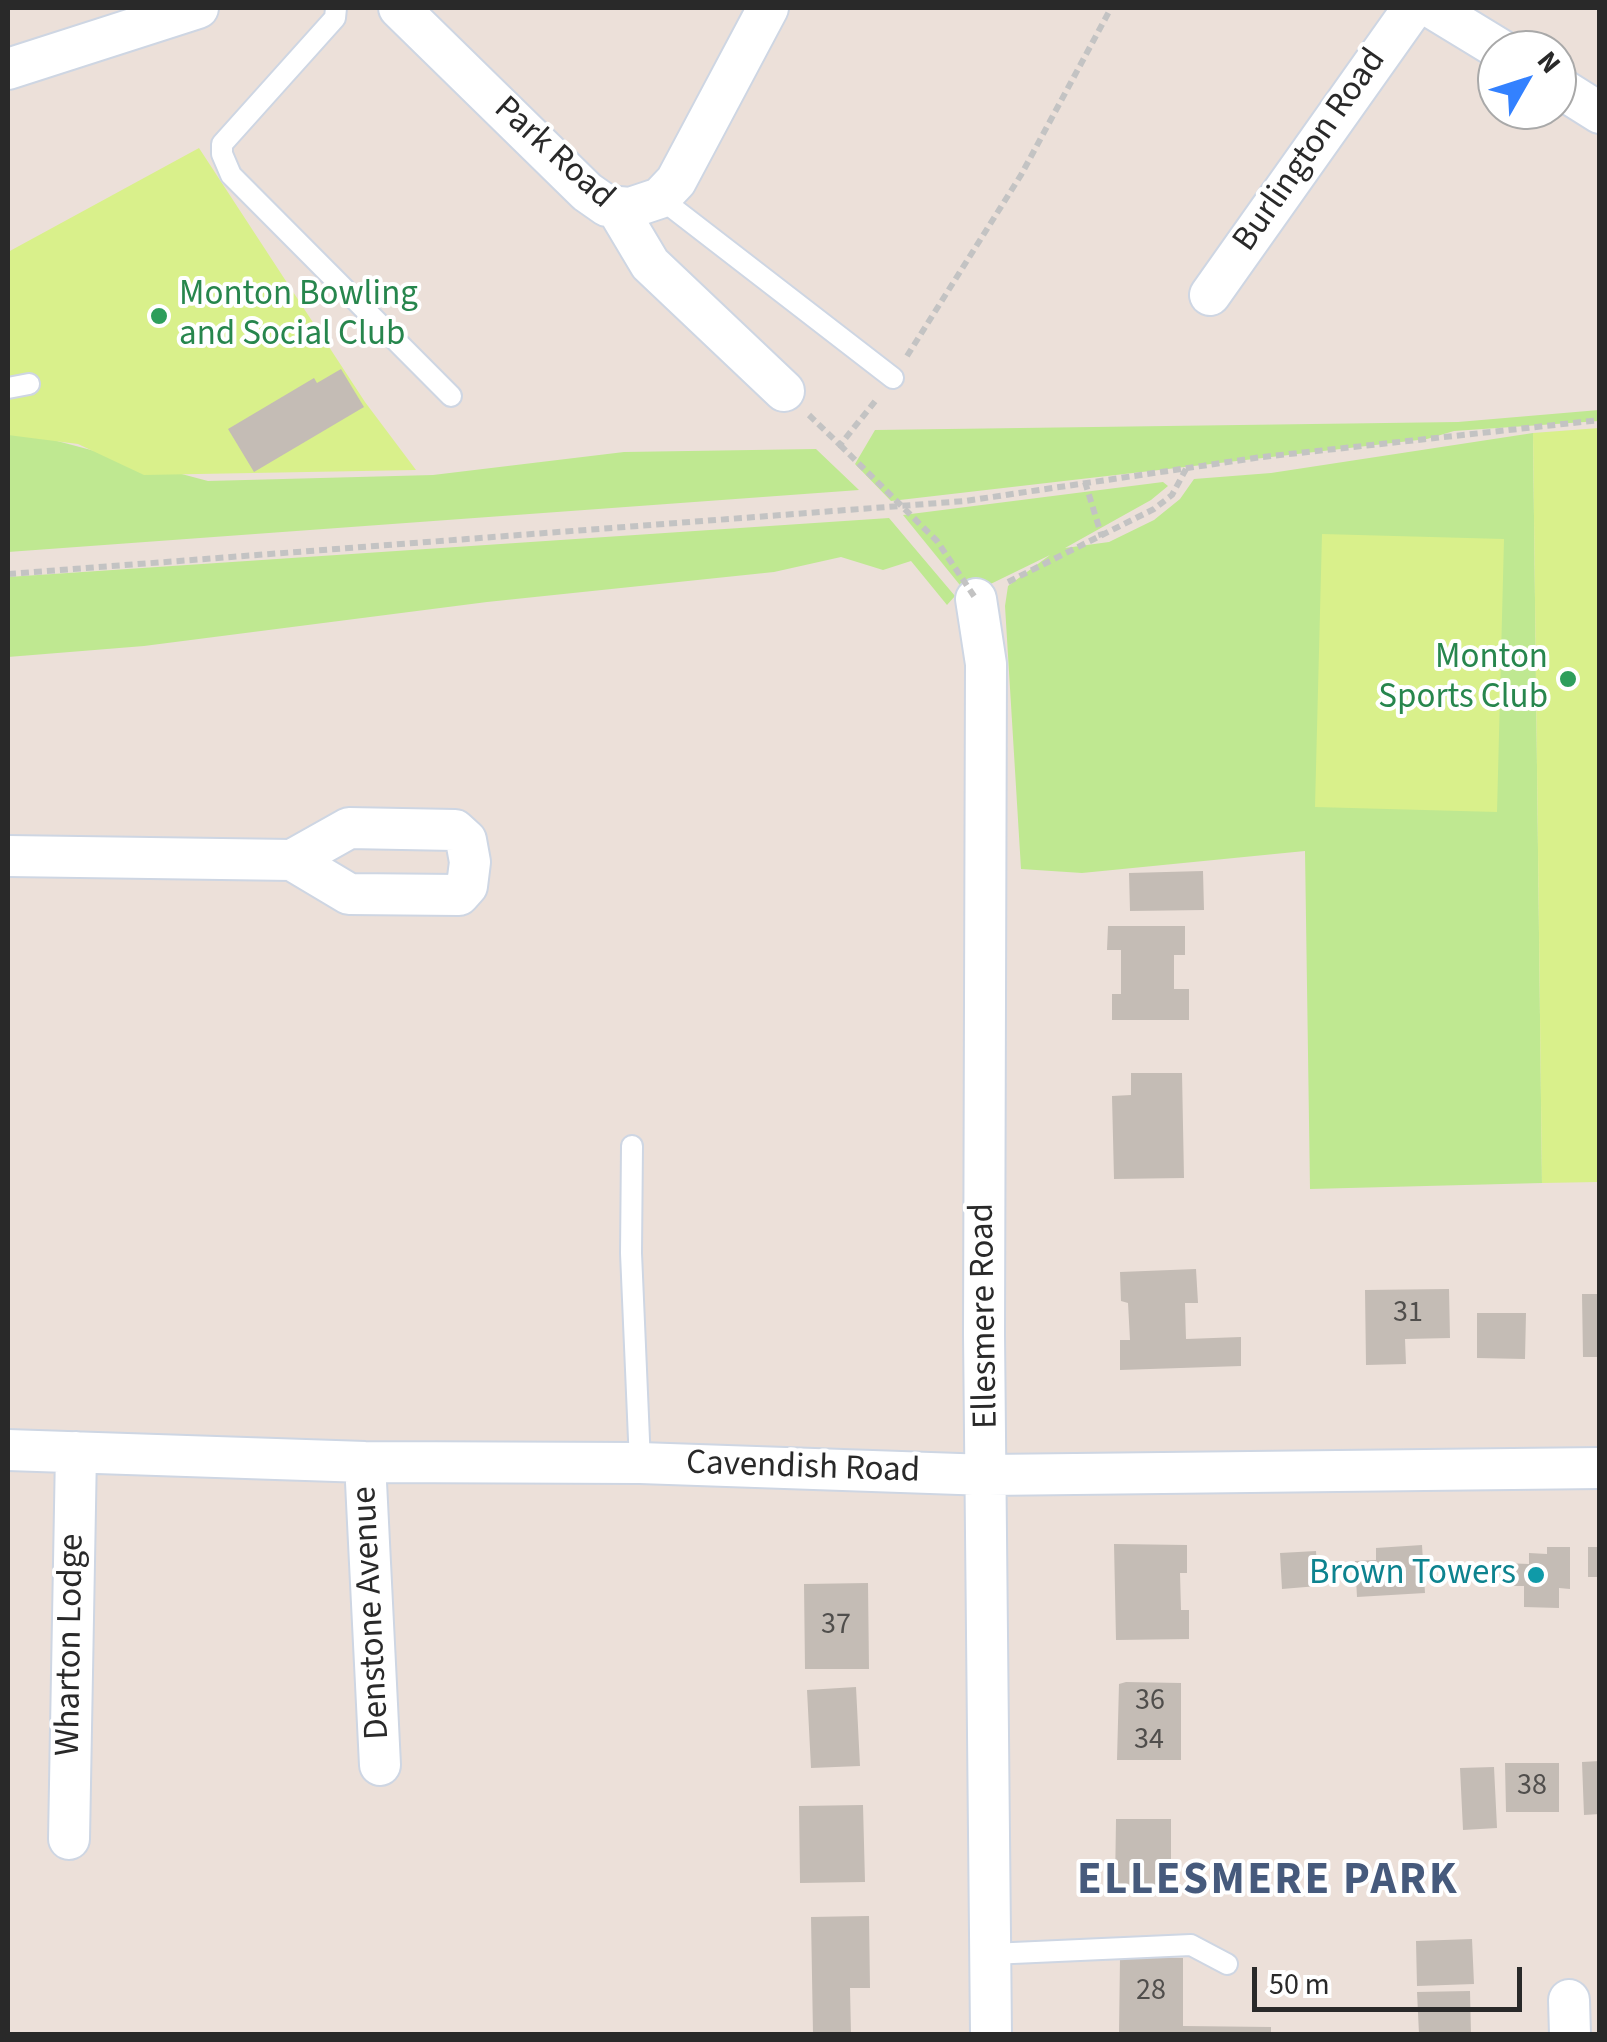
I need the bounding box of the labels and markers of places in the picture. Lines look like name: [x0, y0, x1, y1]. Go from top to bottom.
place label: Monton Bowling and Social Club: [179, 275, 418, 357]
marker: Monton Bowling and Social Club: [148, 305, 170, 327]
place label: Monton Sports Club: [1378, 638, 1548, 720]
marker: Monton Sports Club: [1557, 668, 1579, 690]
place label: Brown Towers: [1309, 1554, 1516, 1596]
marker: Brown Towers: [1525, 1564, 1547, 1586]

